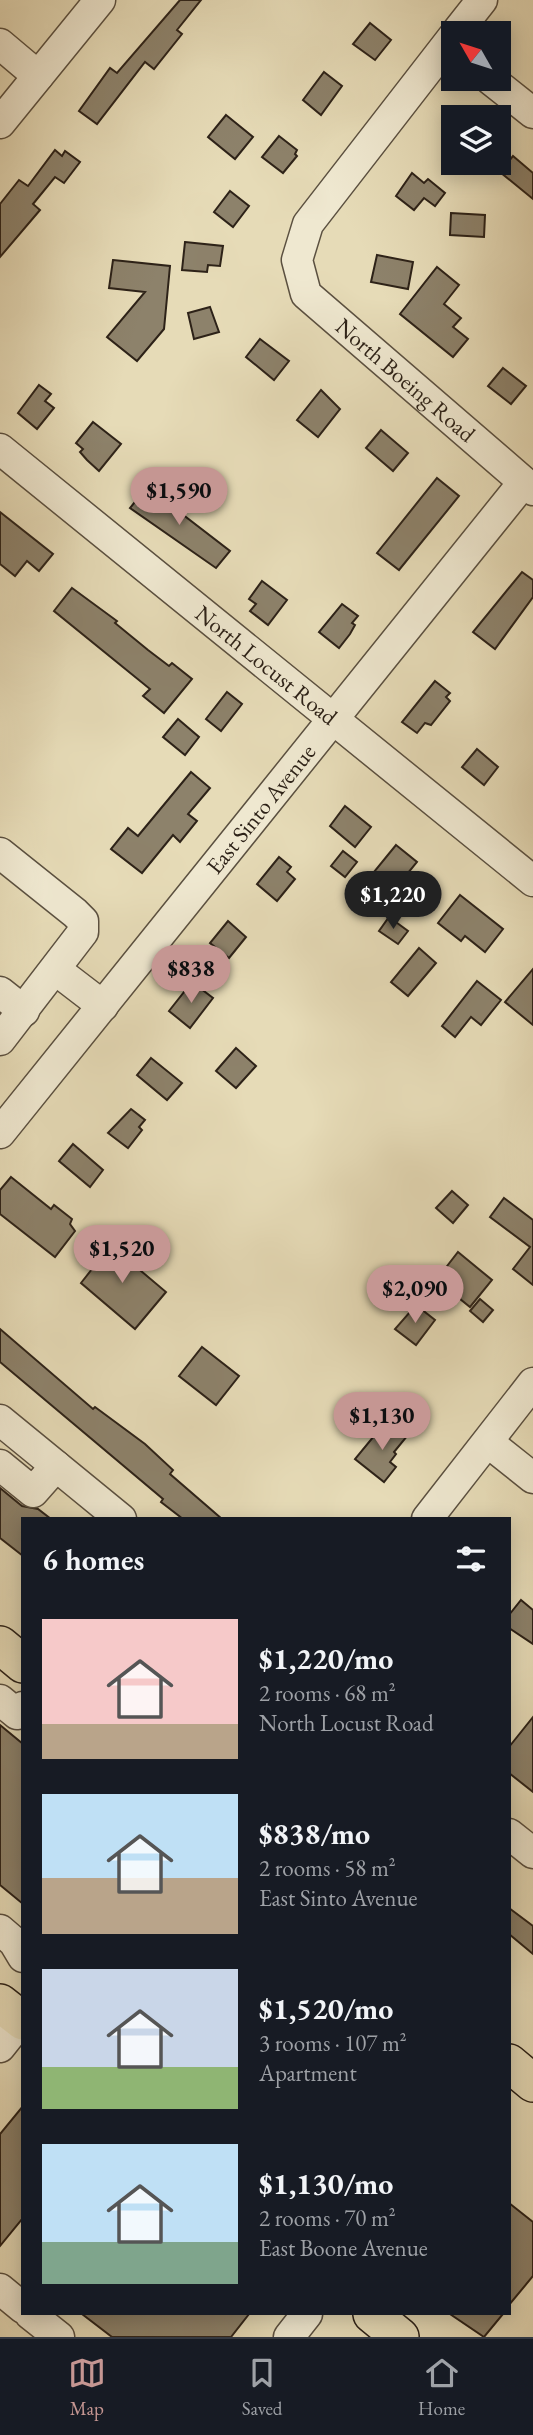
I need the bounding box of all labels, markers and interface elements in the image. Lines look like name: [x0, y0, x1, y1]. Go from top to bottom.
north arrow: [441, 21, 511, 91]
map controls: [441, 21, 511, 175]
button: layers: [441, 105, 511, 175]
street label: North Boeing Road: [329, 311, 482, 449]
pin: $1,590: [122, 468, 236, 527]
text: $1,590: [147, 475, 211, 505]
street label: North Locust Road: [189, 598, 344, 732]
street label: East Sinto Avenue: [199, 738, 322, 880]
pin: $1,220: [336, 872, 450, 931]
text: $1,220: [361, 879, 425, 909]
pin: $838: [150, 946, 232, 1005]
text: $838: [167, 953, 215, 983]
pin: $1,520: [65, 1226, 179, 1285]
text: $1,520: [90, 1233, 154, 1263]
pin: $2,090: [358, 1266, 472, 1325]
text: $2,090: [383, 1273, 447, 1303]
pin: $1,130: [325, 1392, 439, 1452]
text: $1,130: [350, 1400, 414, 1430]
text: 6 homes: [42, 1540, 144, 1579]
icon: filters: [452, 1540, 490, 1578]
text: $1,220/mo: [259, 1639, 393, 1678]
icon: home: [98, 1647, 182, 1731]
text: 2 rooms · 68 m²: [259, 1678, 396, 1708]
text: North Locust Road: [259, 1708, 434, 1738]
text: $838/mo: [259, 1814, 370, 1853]
icon: home: [98, 1822, 182, 1906]
text: 2 rooms · 58 m²: [259, 1853, 396, 1883]
text: East Sinto Avenue: [259, 1883, 418, 1913]
text: $1,520/mo: [259, 1989, 393, 2028]
icon: home: [98, 1997, 182, 2081]
text: 3 rooms · 107 m²: [259, 2028, 407, 2058]
text: Apartment: [259, 2058, 357, 2088]
text: $1,130/mo: [259, 2164, 393, 2203]
icon: home: [98, 2172, 182, 2256]
text: 2 rooms · 70 m²: [259, 2203, 396, 2233]
text: East Boone Avenue: [259, 2233, 428, 2263]
tab: Map: [68, 2354, 106, 2421]
tab: Saved: [242, 2354, 282, 2421]
tab: Home: [418, 2354, 465, 2421]

